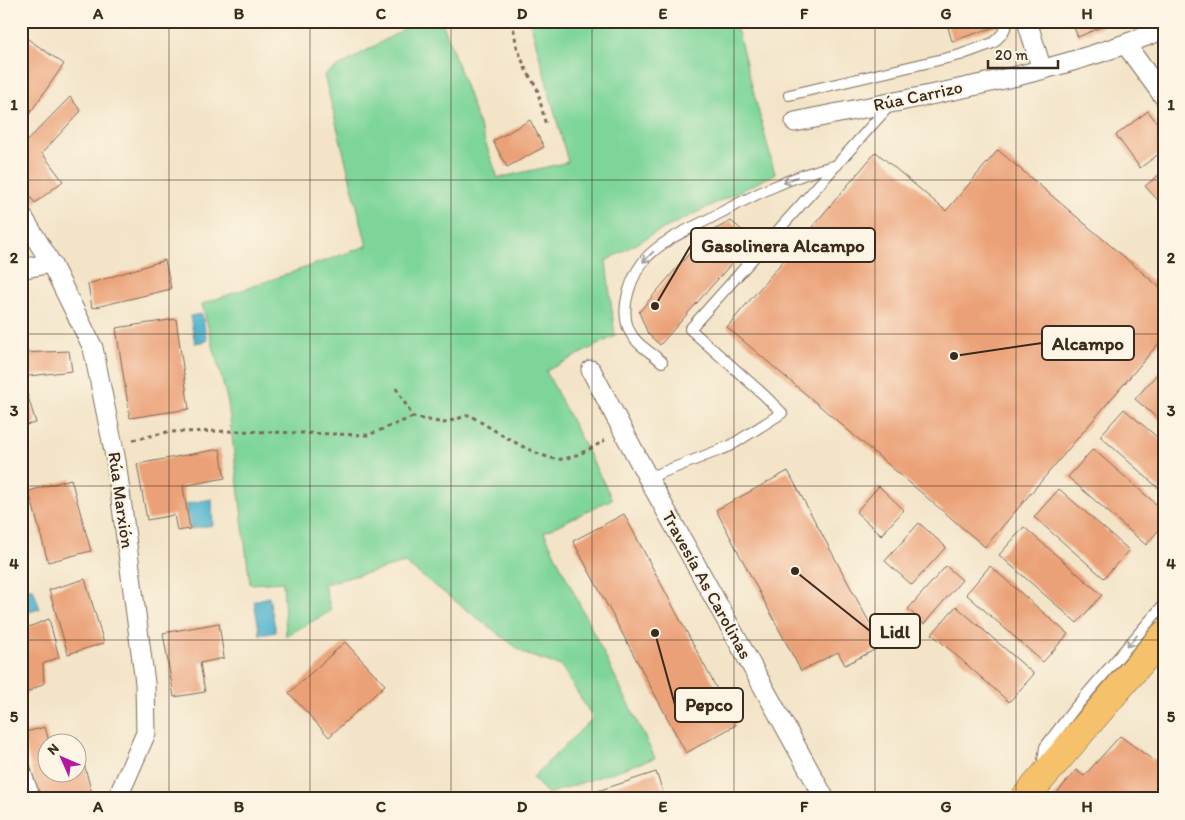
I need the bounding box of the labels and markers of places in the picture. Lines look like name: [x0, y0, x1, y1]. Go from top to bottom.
callout: Gasolinera Alcampo: [691, 228, 875, 262]
callout: Alcampo: [1042, 326, 1134, 360]
callout: Lidl: [870, 614, 920, 648]
callout: Pepco: [675, 688, 743, 722]

